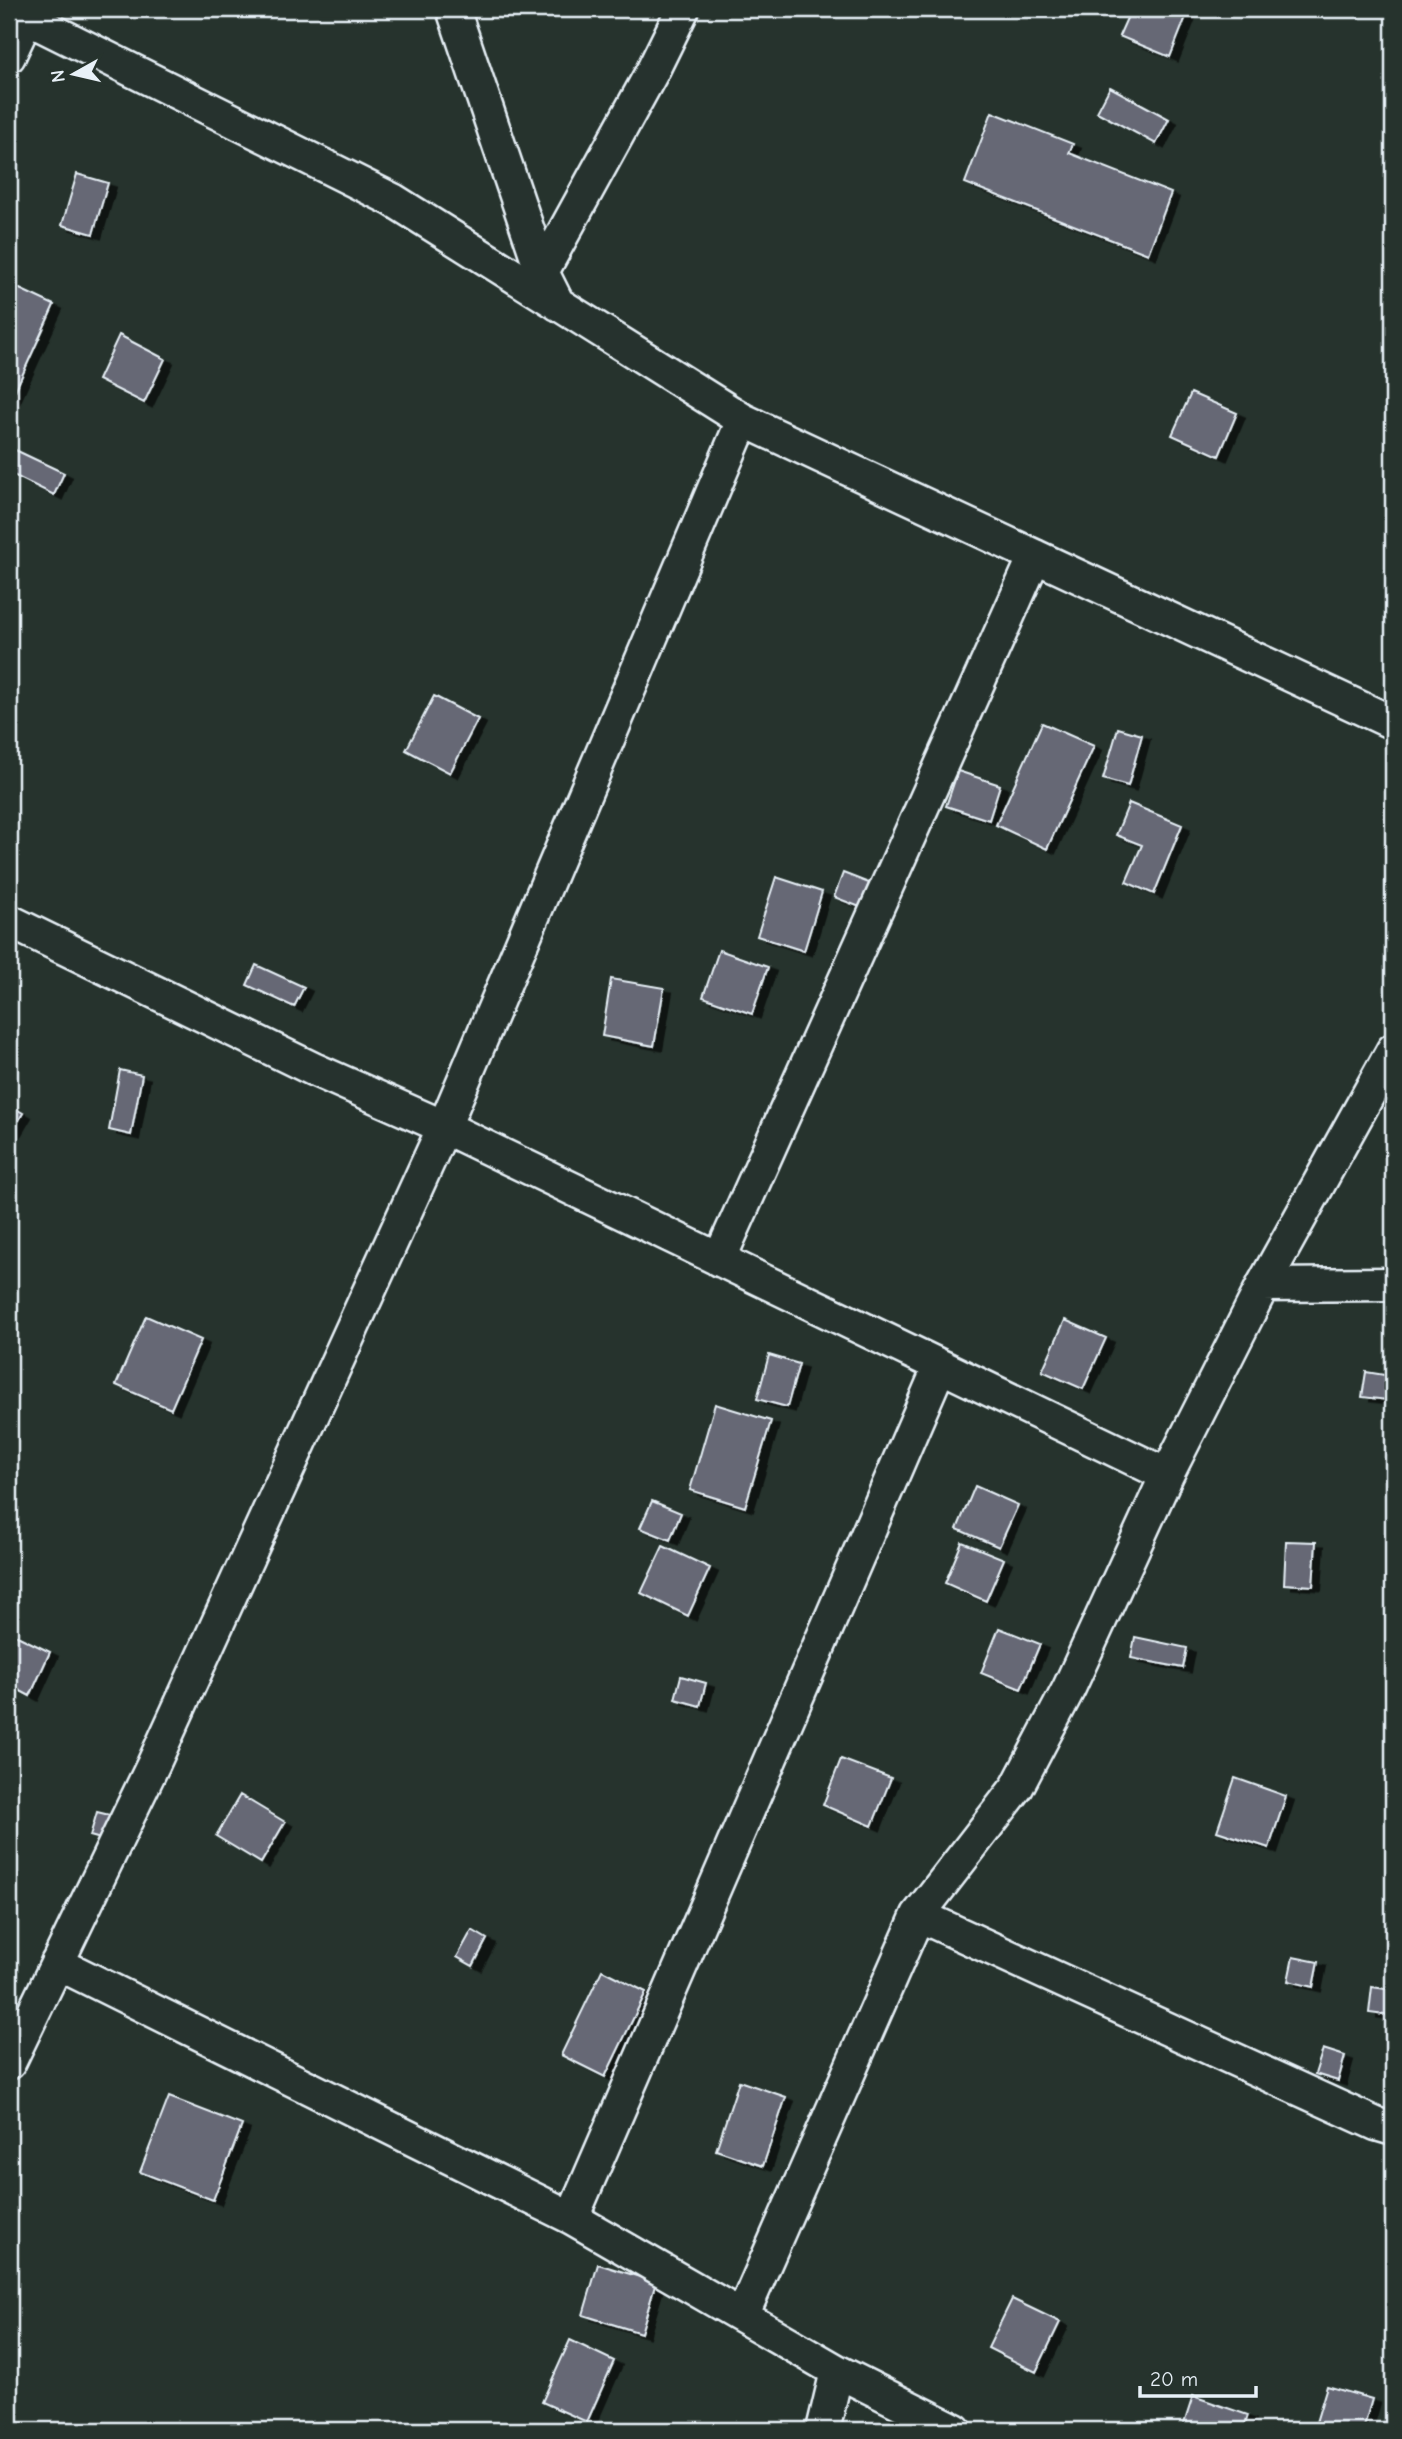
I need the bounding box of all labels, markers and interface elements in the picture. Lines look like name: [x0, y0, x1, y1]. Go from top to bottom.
north arrow: [38, 38, 108, 108]
text: N: [46, 69, 70, 84]
scale bar: [1140, 2355, 1255, 2399]
text: 20 m: [1150, 2367, 1198, 2391]

